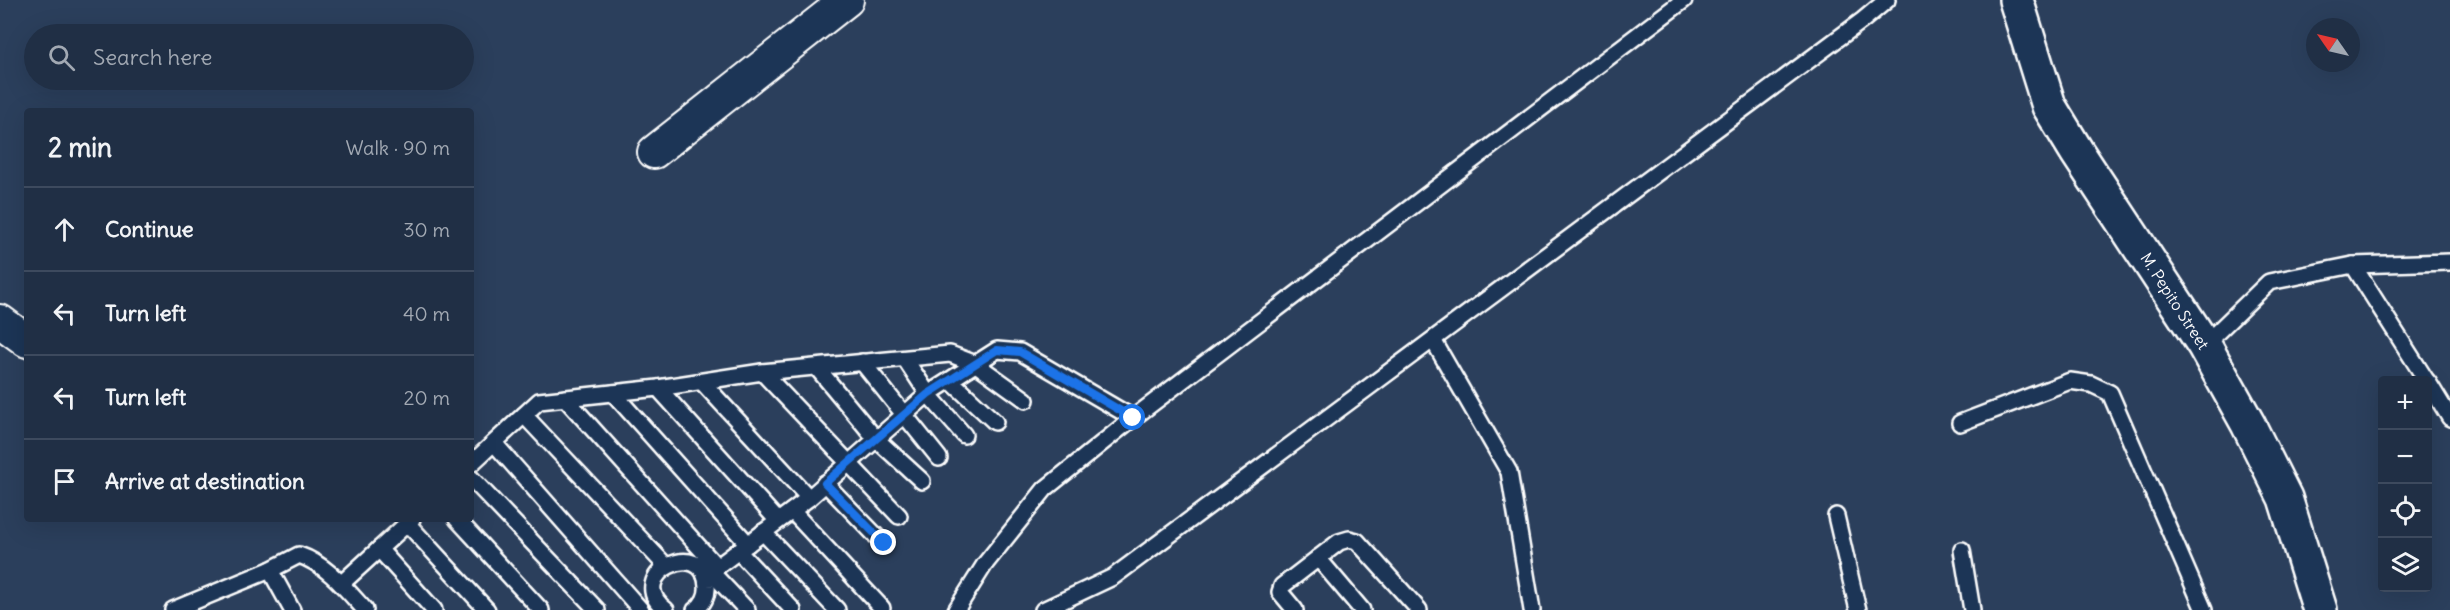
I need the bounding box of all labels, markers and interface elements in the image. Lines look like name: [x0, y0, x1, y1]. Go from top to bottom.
north arrow: [2306, 18, 2360, 72]
search box: [24, 24, 474, 90]
icon: search: [45, 41, 78, 74]
text: Search here: [93, 43, 212, 71]
text: 2 min: [48, 131, 112, 164]
text: Walk · 90 m: [345, 135, 450, 160]
icon: ahead: [48, 213, 81, 246]
text: Continue: [105, 215, 194, 243]
text: 30 m: [403, 217, 450, 242]
street label: M. Pepito Street: [2136, 249, 2214, 354]
icon: left: [48, 297, 81, 330]
text: Turn left: [105, 299, 186, 327]
text: 40 m: [403, 301, 450, 326]
map controls: [2378, 376, 2432, 592]
button: +: [2378, 376, 2432, 430]
icon: left: [48, 381, 81, 414]
text: Turn left: [105, 383, 186, 411]
text: 20 m: [404, 385, 450, 410]
route start: [1119, 404, 1145, 430]
button: −: [2378, 430, 2432, 484]
icon: arrive: [48, 465, 81, 498]
text: Arrive at destination: [105, 467, 305, 495]
button: locate: [2378, 484, 2432, 538]
route end: [870, 529, 896, 555]
button: layers: [2378, 538, 2432, 592]

